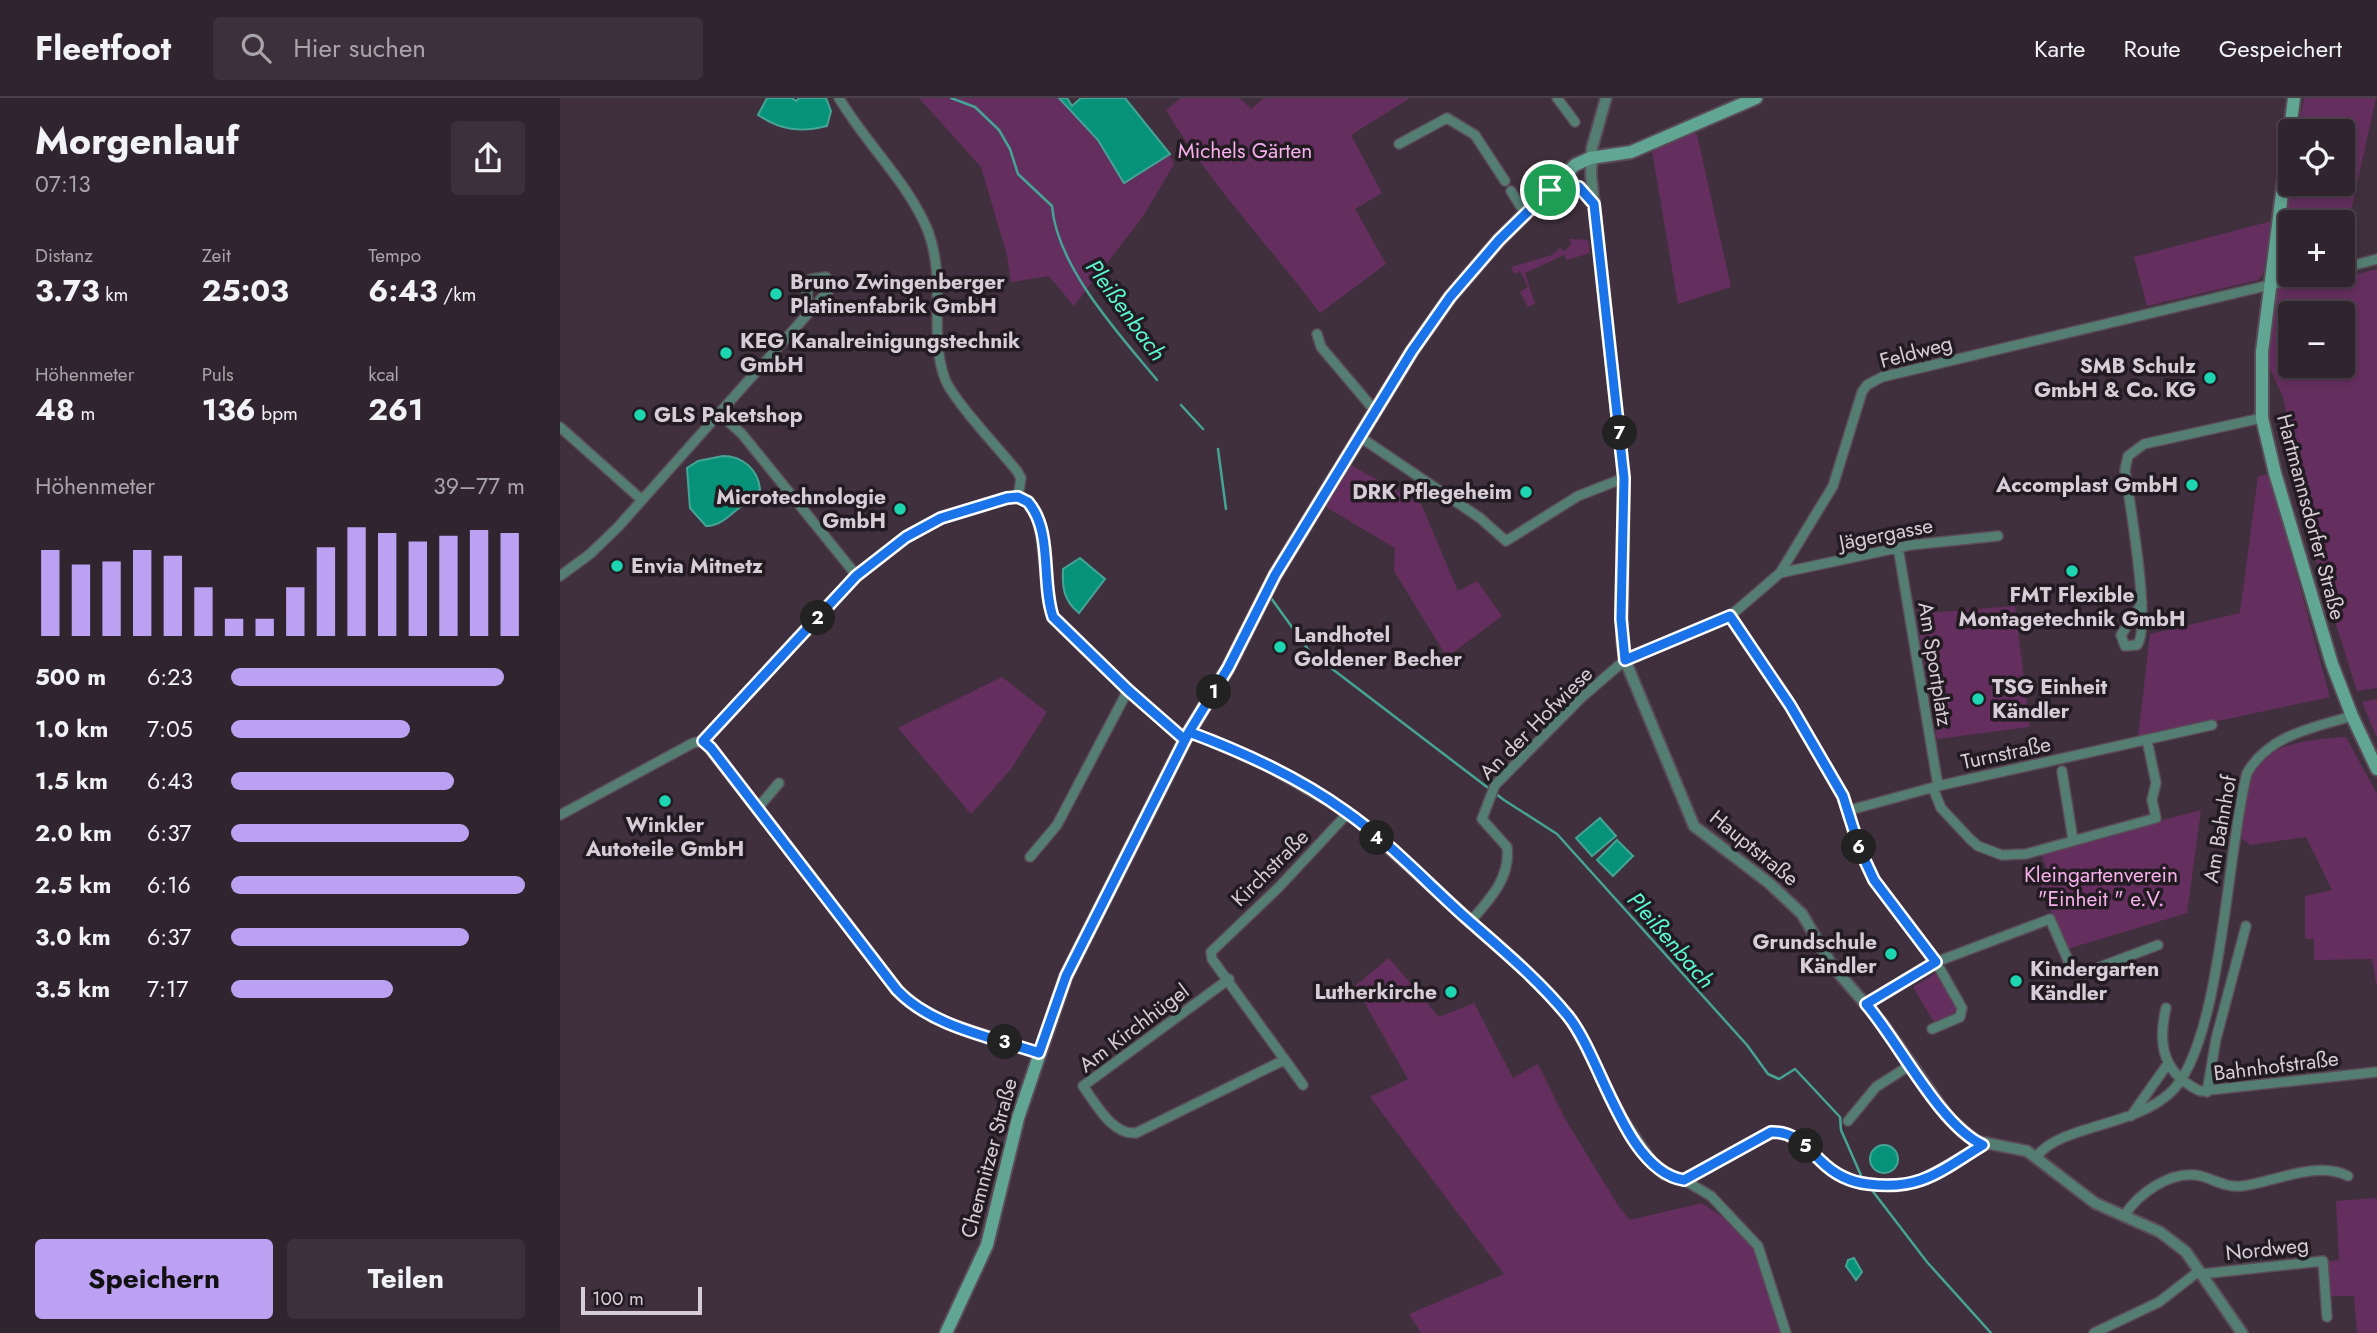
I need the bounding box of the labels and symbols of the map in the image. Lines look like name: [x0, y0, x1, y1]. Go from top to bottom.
park label: Michels Gärten: [1178, 136, 1312, 166]
pin: [1520, 160, 1580, 220]
water label: Pleißenbach: [1077, 252, 1175, 368]
place label: Bruno Zwingenberger Platinenfabrik GmbH: [790, 267, 1005, 321]
marker: Bruno Zwingenberger Platinenfabrik GmbH: [768, 286, 784, 302]
place label: KEG Kanalreinigungstechnik GmbH: [740, 326, 1020, 380]
street label: Feldweg: [1876, 328, 1956, 376]
marker: KEG Kanalreinigungstechnik GmbH: [718, 345, 734, 361]
place label: SMB Schulz GmbH & Co. KG: [2034, 351, 2196, 405]
marker: SMB Schulz GmbH & Co. KG: [2202, 370, 2218, 386]
place label: GLS Paketshop: [654, 400, 803, 430]
marker: GLS Paketshop: [632, 407, 648, 423]
street label: Hartmannsdorfer Straße: [2269, 411, 2353, 623]
pin: 7: [1602, 416, 1638, 450]
place label: Accomplast GmbH: [1995, 470, 2178, 500]
place label: DRK Pflegeheim: [1352, 477, 1512, 507]
marker: Accomplast GmbH: [2184, 477, 2200, 493]
place label: Microtechnologie GmbH: [716, 482, 886, 536]
marker: DRK Pflegeheim: [1518, 484, 1534, 500]
marker: Microtechnologie GmbH: [892, 501, 908, 517]
street label: Jägergasse: [1834, 510, 1936, 558]
place label: Envia Mitnetz: [631, 551, 763, 581]
marker: Envia Mitnetz: [609, 558, 625, 574]
marker: FMT Flexible Montagetechnik GmbH: [2064, 563, 2080, 579]
place label: FMT Flexible Montagetechnik GmbH: [1958, 580, 2186, 634]
street label: Am Sportplatz: [1910, 600, 1960, 729]
pin: 2: [800, 601, 836, 636]
place label: Landhotel Goldener Becher: [1294, 620, 1463, 674]
marker: Landhotel Goldener Becher: [1272, 639, 1288, 655]
street label: An der Hofwiese: [1472, 659, 1600, 787]
place label: TSG Einheit Kändler: [1992, 672, 2108, 726]
pin: 1: [1196, 674, 1232, 710]
marker: TSG Einheit Kändler: [1970, 691, 1986, 707]
street label: Turnstraße: [1958, 729, 2054, 777]
street label: Am Bahnhof: [2196, 772, 2244, 885]
marker: Winkler Autoteile GmbH: [657, 793, 673, 809]
street label: Hauptstraße: [1703, 803, 1805, 893]
place label: Winkler Autoteile GmbH: [585, 810, 744, 864]
pin: 4: [1360, 820, 1394, 856]
street label: Kirchstraße: [1224, 822, 1316, 914]
pin: 6: [1842, 830, 1876, 864]
park label: Kleingartenverein "Einheit " e.V.: [2024, 860, 2178, 914]
water label: Pleißenbach: [1619, 884, 1723, 996]
place label: Grundschule Kändler: [1752, 927, 1877, 981]
marker: Grundschule Kändler: [1883, 946, 1899, 962]
place label: Kindergarten Kändler: [2030, 954, 2159, 1008]
marker: Kindergarten Kändler: [2008, 973, 2024, 989]
street label: Am Kirchhügel: [1072, 976, 1196, 1080]
place label: Lutherkirche: [1314, 977, 1437, 1007]
marker: Lutherkirche: [1443, 984, 1459, 1000]
pin: 3: [988, 1024, 1022, 1060]
street label: Bahnhofstraße: [2212, 1043, 2340, 1089]
street label: Chemnitzer Straße: [953, 1075, 1025, 1241]
pin: 5: [1788, 1128, 1824, 1164]
street label: Nordweg: [2224, 1230, 2310, 1268]
scale bar: [581, 1284, 702, 1316]

